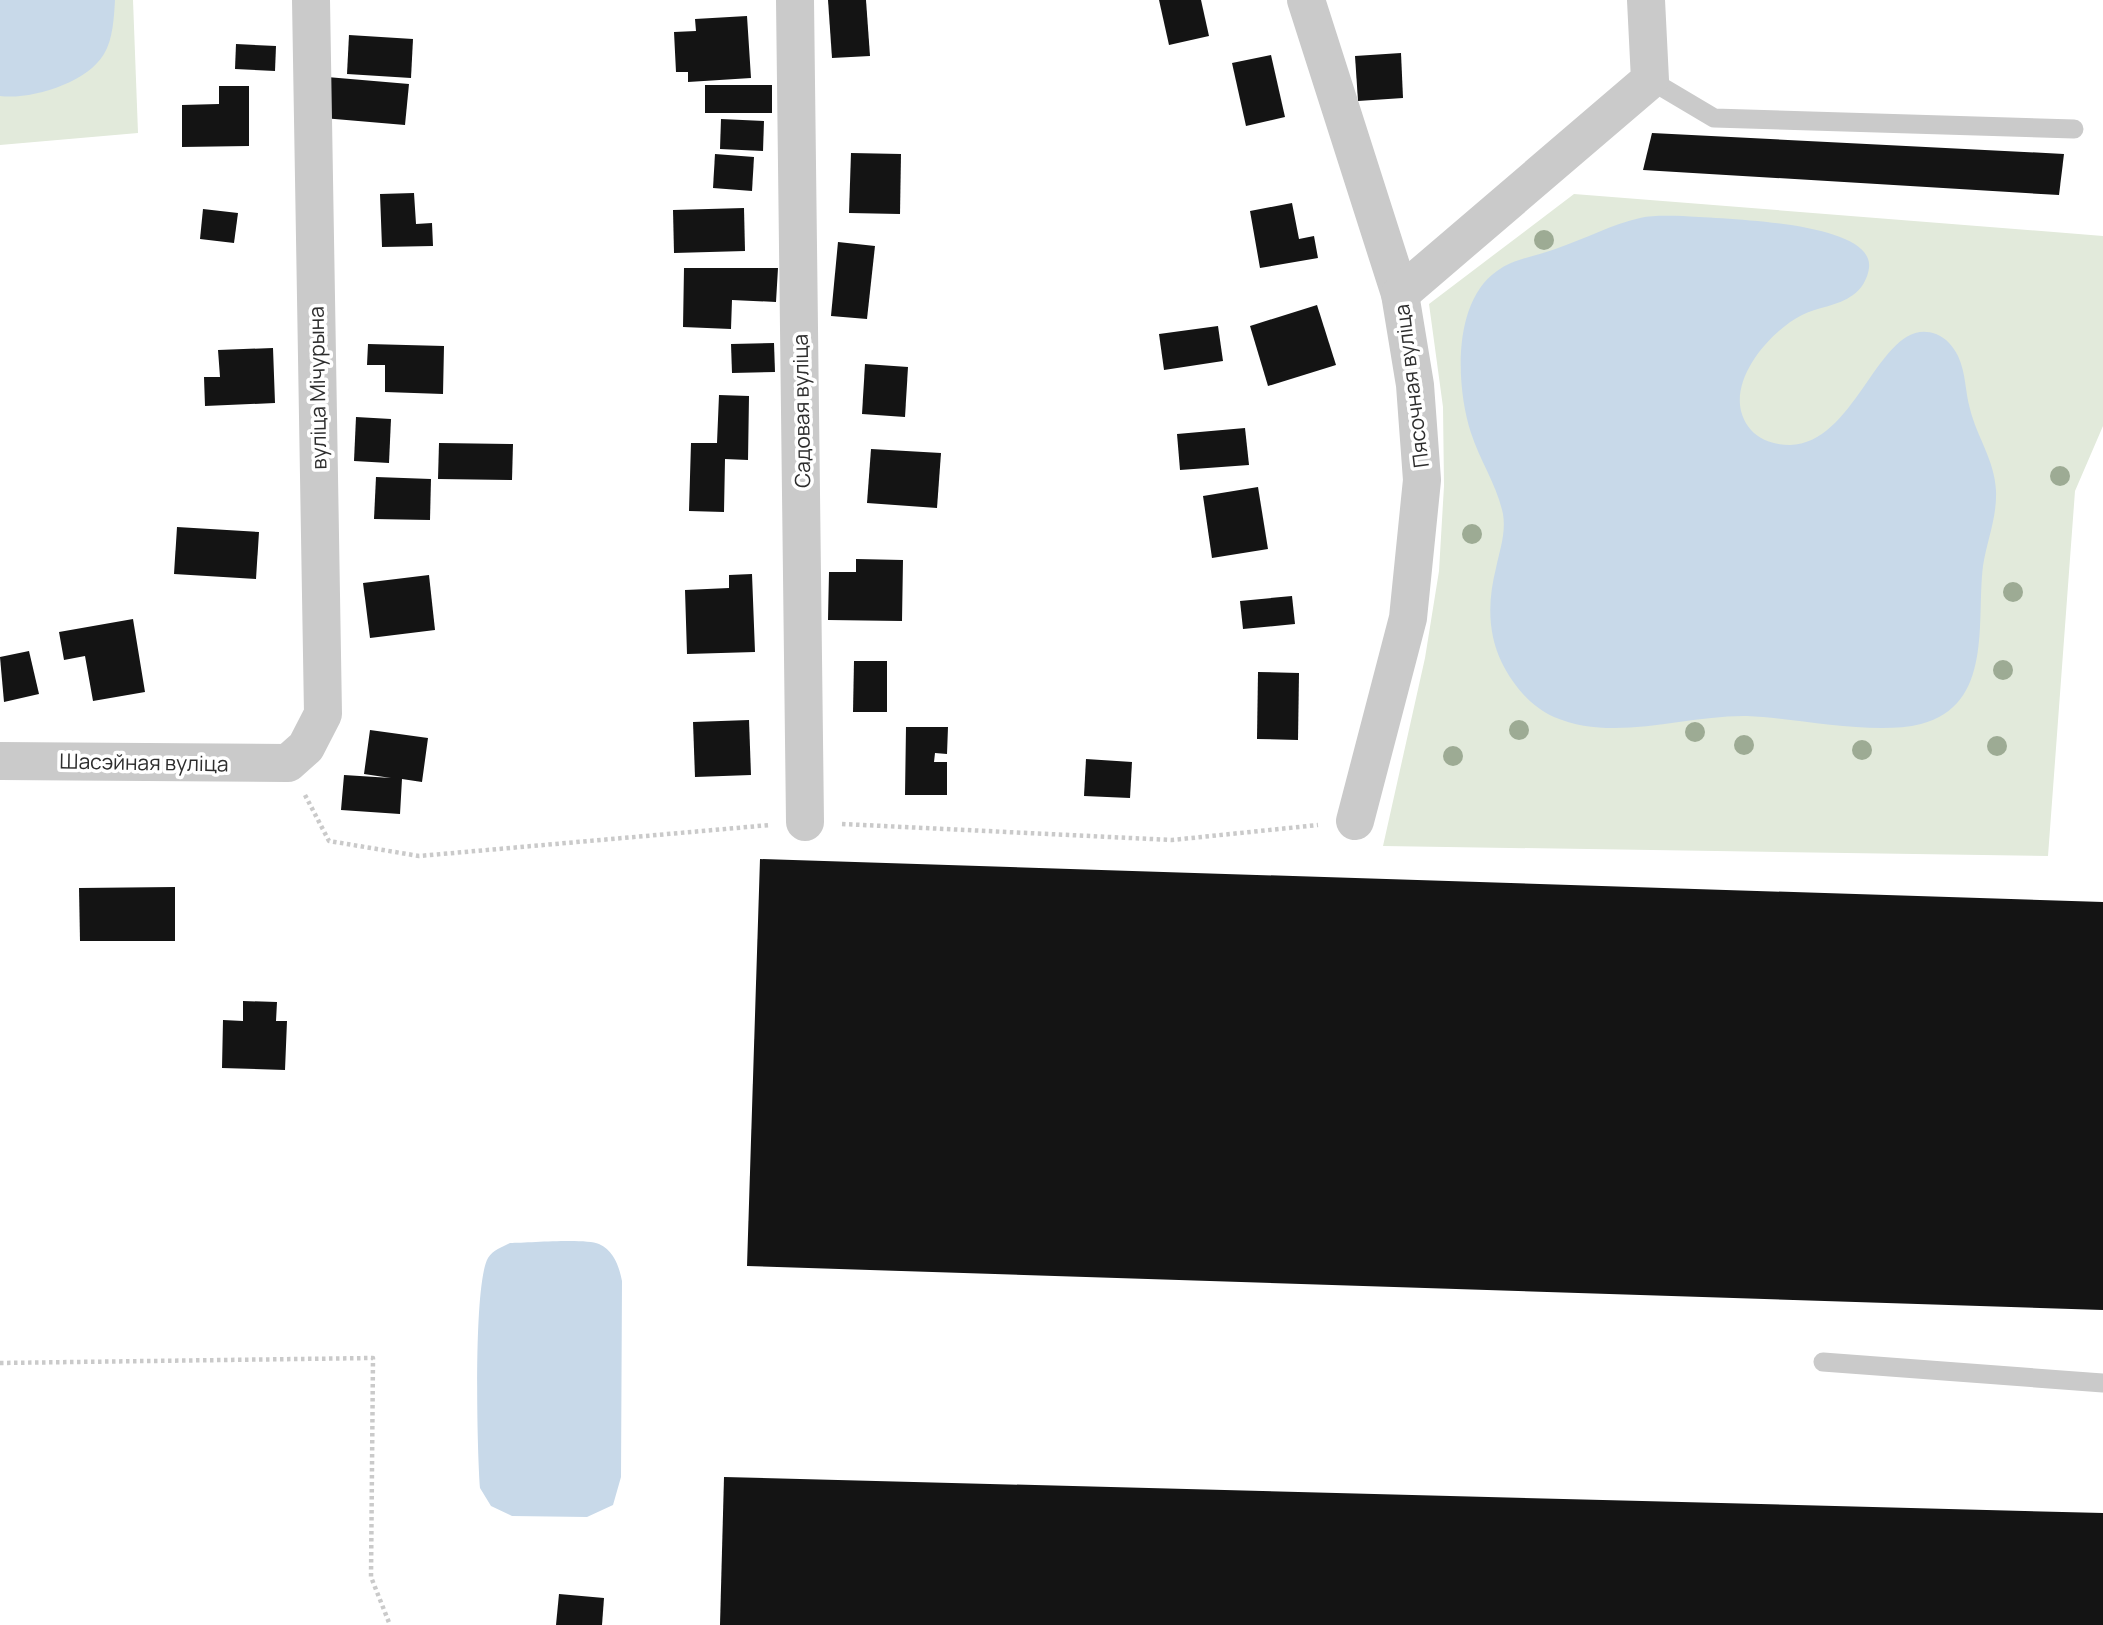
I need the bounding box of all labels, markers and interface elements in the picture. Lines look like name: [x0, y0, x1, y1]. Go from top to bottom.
street label: Пясочная вуліца: [1387, 303, 1435, 469]
street label: вуліца Мічурына: [302, 306, 332, 470]
street label: Садовая вуліца: [786, 334, 816, 488]
street label: Шасэйная вуліца: [59, 747, 229, 777]

